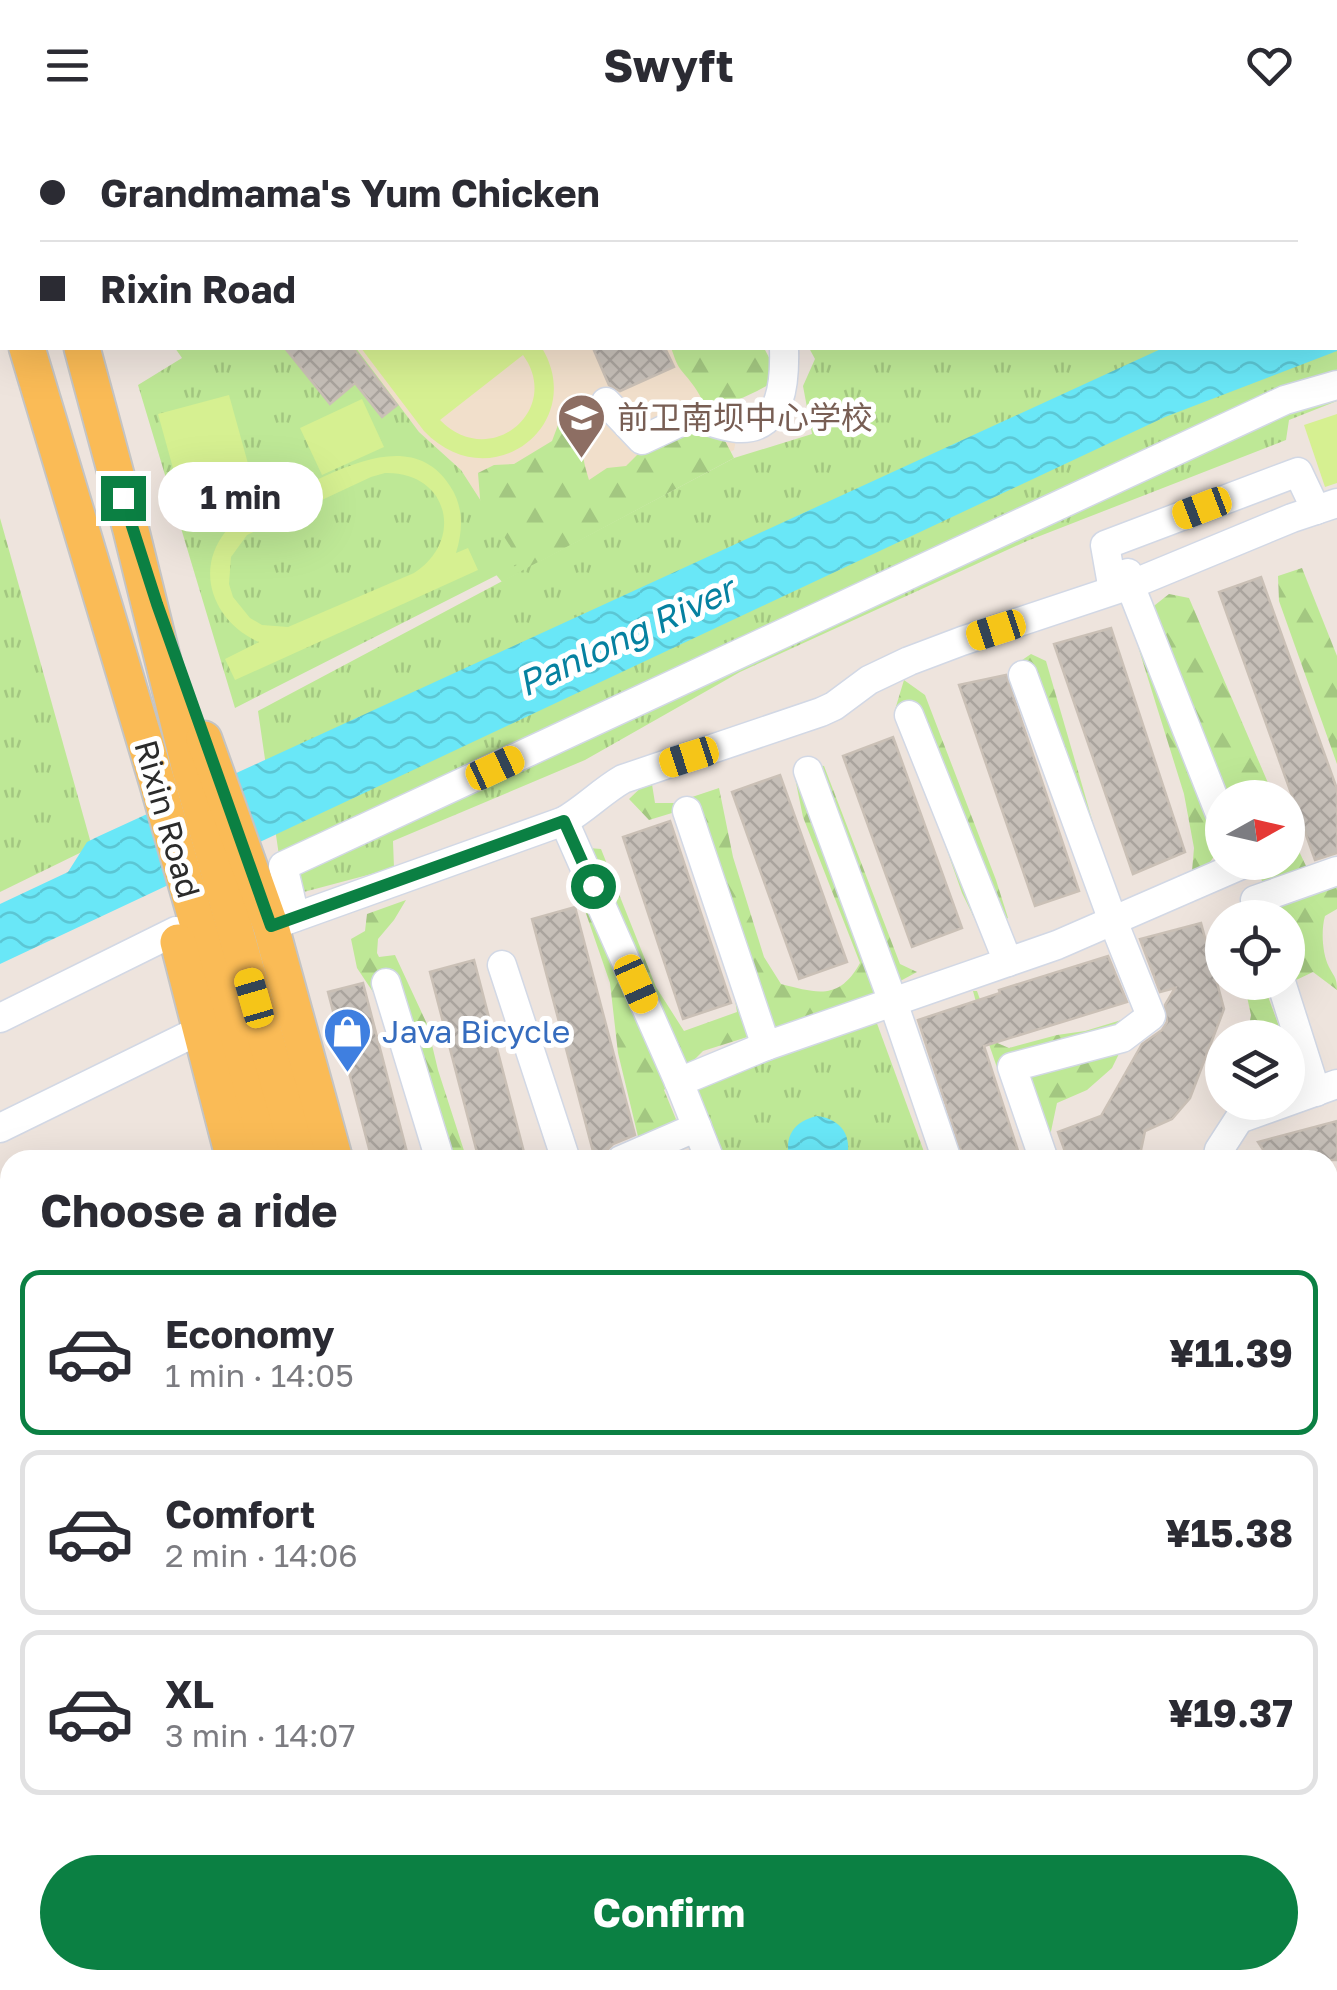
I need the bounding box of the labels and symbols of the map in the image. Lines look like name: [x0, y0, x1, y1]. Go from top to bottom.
school or university icon: 前卫南坝中心学校: [556, 392, 608, 460]
place label: 前卫南坝中心学校: [617, 398, 873, 436]
callout: 1 min: [158, 463, 323, 533]
route end: [101, 476, 146, 521]
car: [1169, 483, 1235, 533]
water label: Panlong River: [511, 566, 744, 704]
car: [963, 606, 1029, 654]
car: [656, 733, 722, 781]
street label: Rixin Road: [127, 735, 209, 902]
car: [461, 742, 529, 794]
north arrow: [1205, 780, 1305, 880]
route start: [571, 864, 616, 909]
car: [610, 950, 662, 1018]
car: [231, 965, 277, 1031]
shop icon: Java Bicycle: [321, 1006, 373, 1074]
place label: Java Bicycle: [382, 1012, 570, 1050]

